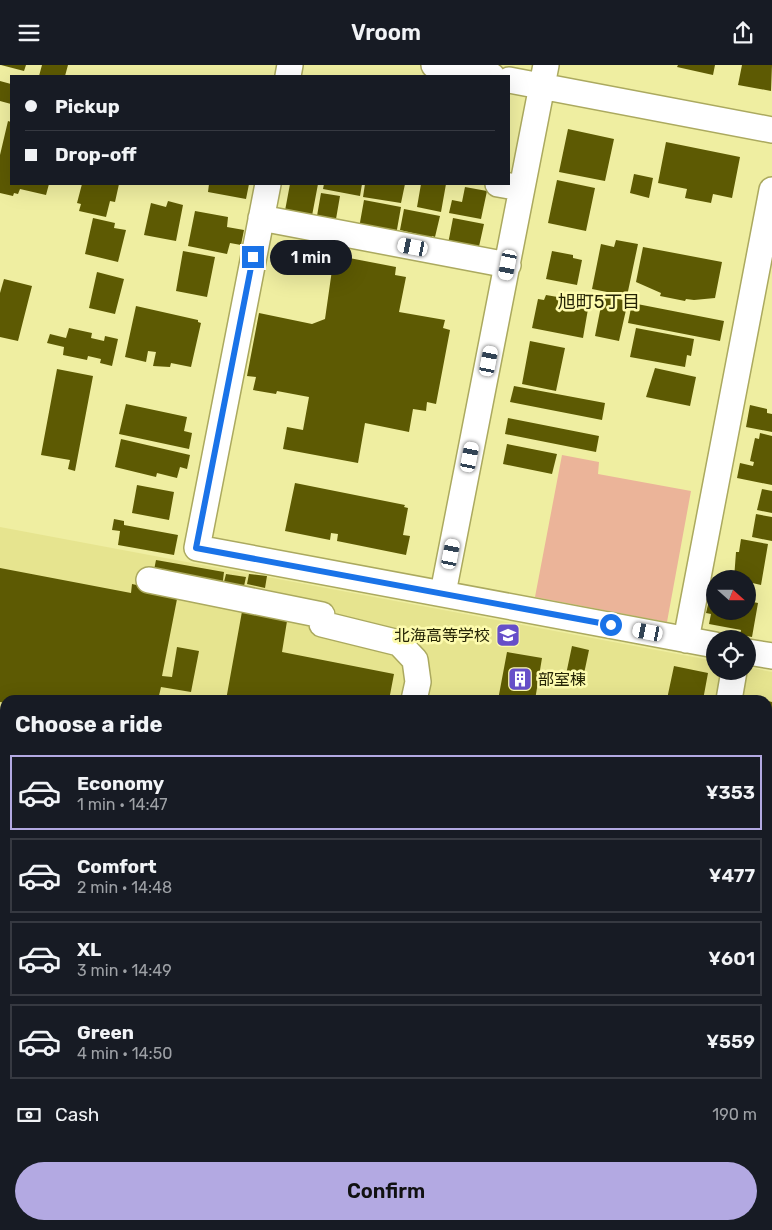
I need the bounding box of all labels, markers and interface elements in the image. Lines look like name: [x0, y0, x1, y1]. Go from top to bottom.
icon: menu: [15, 19, 43, 47]
text: Vroom: [351, 19, 421, 46]
icon: share: [729, 19, 757, 47]
text: Pickup: [55, 95, 120, 118]
text: Drop-off: [55, 143, 137, 166]
car: [396, 237, 429, 257]
callout: 1 min: [270, 239, 353, 275]
route end: [242, 246, 264, 268]
text: 1 min: [291, 248, 331, 267]
car: [497, 249, 518, 281]
district label: 旭町5丁目: [558, 291, 640, 313]
car: [478, 345, 499, 377]
car: [459, 441, 480, 473]
car: [440, 538, 461, 570]
north arrow: [706, 570, 756, 620]
map controls: [706, 570, 756, 680]
route start: [600, 614, 622, 636]
school or university icon: 北海高等学校: [495, 622, 521, 648]
car: [631, 622, 664, 642]
place label: 北海高等学校: [394, 626, 490, 645]
button: locate: [706, 630, 756, 680]
building icon: 部室棟: [507, 666, 533, 692]
place label: 部室棟: [538, 670, 586, 689]
text: Choose a ride: [15, 711, 162, 738]
icon: car: [17, 770, 62, 815]
text: Economy: [77, 772, 164, 795]
text: ¥353: [706, 781, 755, 804]
text: 1 min · 14:47: [77, 795, 167, 814]
icon: car: [17, 853, 62, 898]
text: Comfort: [77, 855, 157, 878]
text: ¥477: [709, 864, 755, 887]
text: 2 min · 14:48: [77, 878, 172, 897]
icon: car: [17, 936, 62, 981]
text: XL: [77, 938, 101, 961]
text: ¥601: [708, 947, 755, 970]
text: 3 min · 14:49: [77, 961, 172, 980]
icon: car: [17, 1019, 62, 1064]
text: Green: [77, 1021, 134, 1044]
text: ¥559: [706, 1030, 755, 1053]
text: 4 min · 14:50: [77, 1044, 172, 1063]
icon: cash: [15, 1101, 43, 1129]
text: Cash: [55, 1103, 99, 1126]
text: 190 m: [712, 1105, 757, 1124]
button: Confirm: [15, 1162, 757, 1220]

